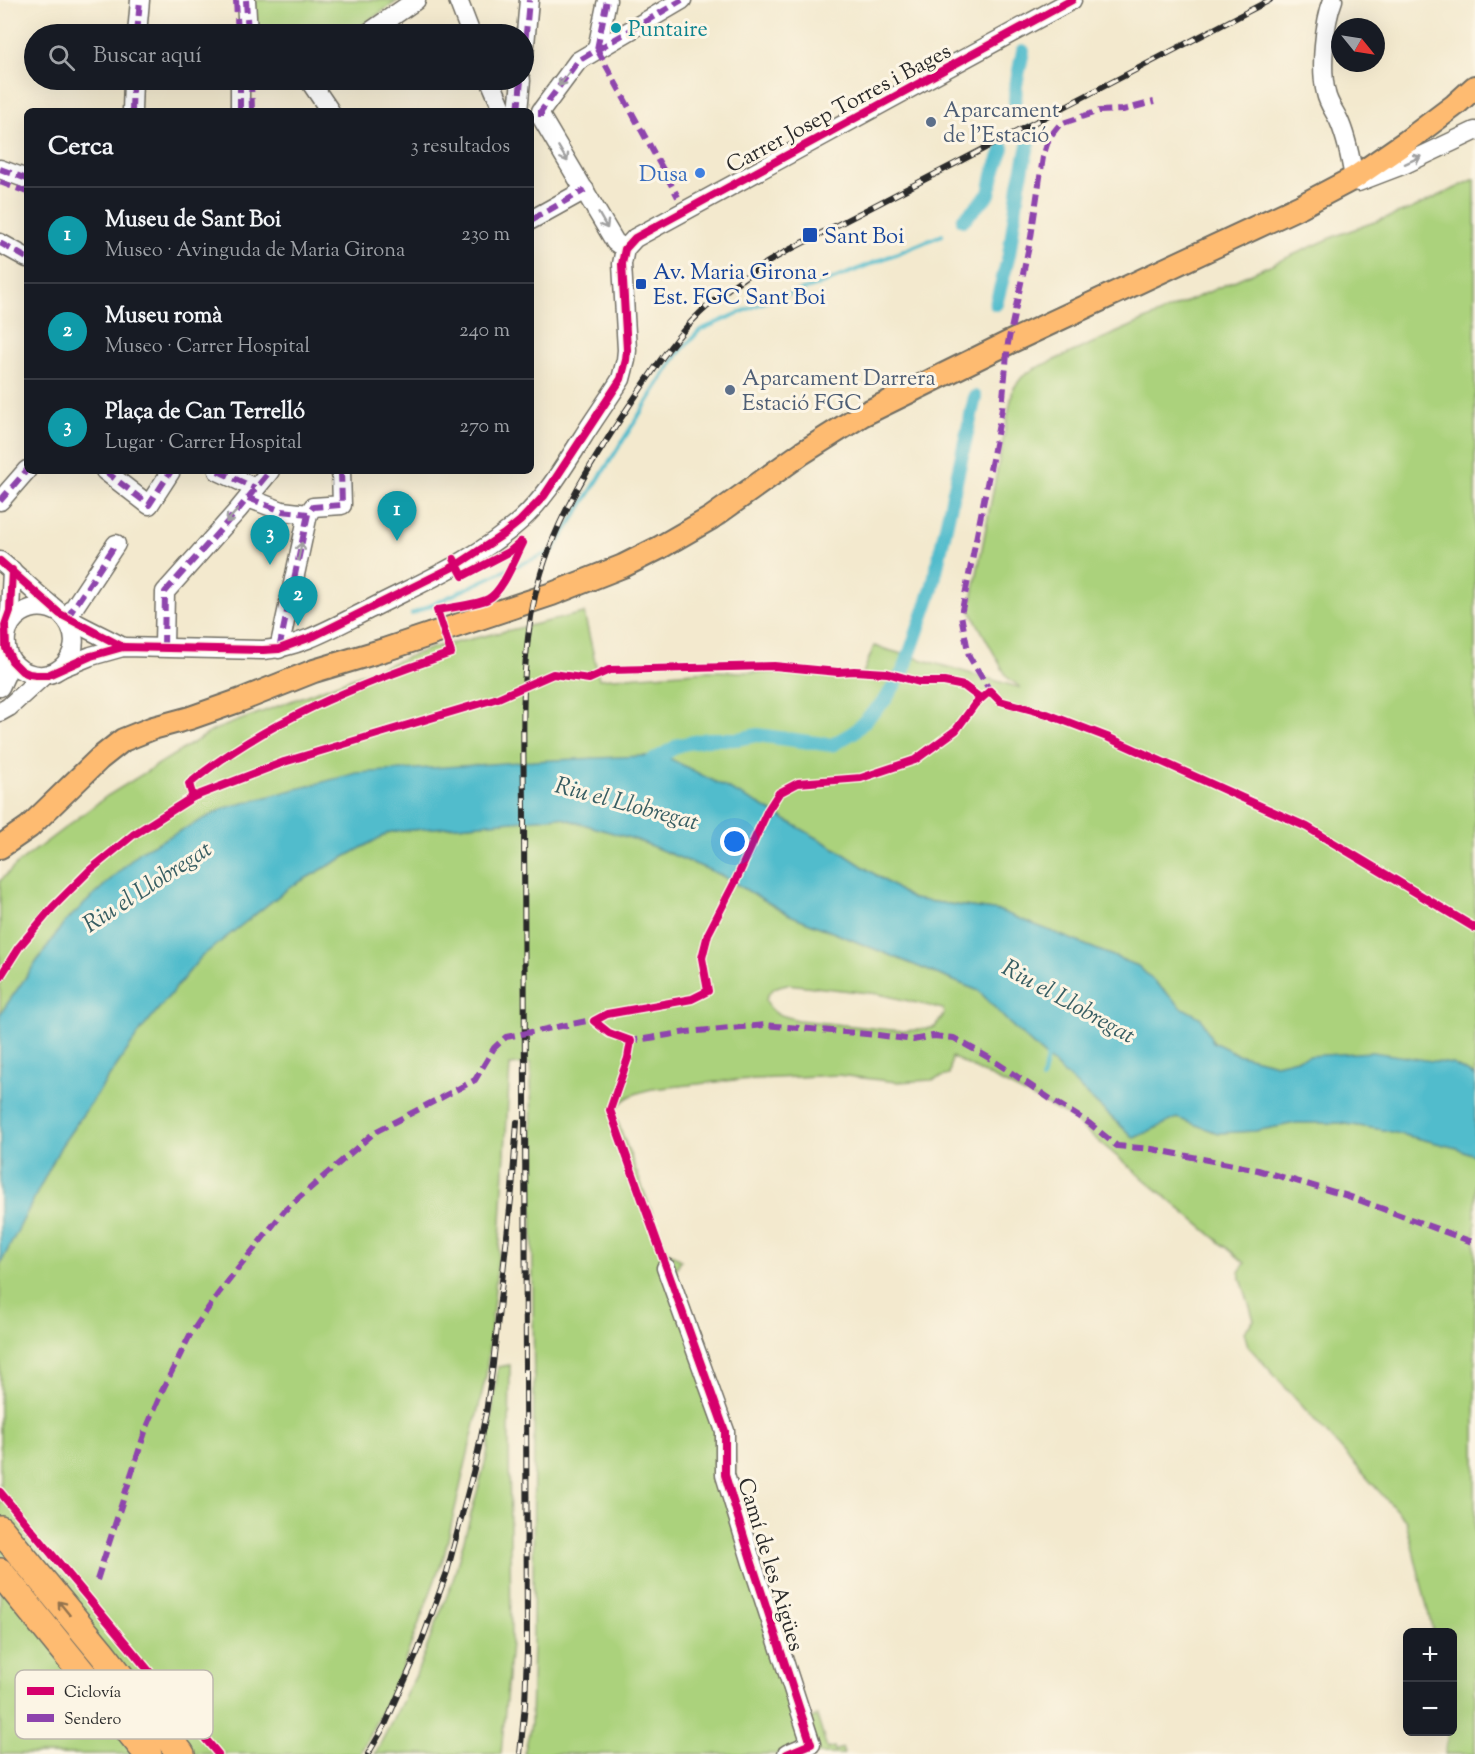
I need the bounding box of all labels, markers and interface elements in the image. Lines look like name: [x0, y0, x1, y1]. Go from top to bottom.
place label: Puntaire: [628, 15, 708, 47]
north arrow: [1331, 18, 1385, 72]
marker: Puntaire: [609, 21, 623, 35]
search box: [24, 24, 534, 90]
street label: Carrer Josep Torres i Bages: [721, 37, 958, 183]
icon: search: [45, 41, 78, 74]
text: Buscar aquí: [93, 41, 202, 73]
one-way arrow: [558, 71, 570, 87]
place label: Aparcament de l'Estació: [943, 96, 1060, 153]
marker: Aparcament de l'Estació: [924, 115, 938, 129]
text: Cerca: [48, 129, 114, 166]
text: 3 resultados: [410, 133, 510, 162]
one-way arrow: [557, 145, 569, 162]
one-way arrow: [1404, 153, 1422, 165]
place label: Dusa: [639, 160, 688, 192]
marker: Dusa: [693, 166, 707, 180]
text: Museu de Sant Boi: [105, 205, 281, 237]
one-way arrow: [597, 212, 609, 229]
text: 1: [64, 221, 71, 250]
text: 230 m: [461, 221, 510, 250]
place label: Sant Boi: [824, 222, 904, 254]
marker: Sant Boi: [801, 226, 819, 244]
text: Museo · Avinguda de Maria Girona: [105, 237, 405, 266]
place label: Av. Maria Girona - Est. FGC Sant Boi: [653, 258, 829, 315]
marker: Av. Maria Girona - Est. FGC Sant Boi: [634, 277, 648, 291]
text: Museu romà: [105, 301, 222, 333]
text: 2: [63, 317, 72, 346]
text: 240 m: [459, 317, 510, 346]
text: Museo · Carrer Hospital: [105, 333, 310, 362]
place label: Aparcament Darrera Estació FGC: [742, 364, 936, 421]
marker: Aparcament Darrera Estació FGC: [723, 383, 737, 397]
text: Plaça de Can Terrelló: [105, 397, 305, 429]
text: 3: [63, 413, 72, 442]
text: 270 m: [460, 413, 510, 442]
text: Lugar · Carrer Hospital: [105, 429, 302, 458]
pin: 1: [378, 492, 416, 541]
one-way arrow: [226, 508, 239, 524]
pin: 3: [250, 516, 290, 565]
one-way arrow: [295, 541, 306, 561]
pin: 2: [278, 576, 318, 626]
water label: Riu el Llobregat: [551, 769, 702, 840]
your location: [720, 827, 749, 856]
water label: Riu el Llobregat: [77, 833, 219, 942]
water label: Riu el Llobregat: [995, 952, 1141, 1053]
street label: Camí de les Aigües: [728, 1474, 811, 1655]
one-way arrow: [58, 1600, 71, 1616]
map controls: [1403, 1628, 1457, 1736]
button: +: [1403, 1628, 1457, 1682]
legend: [15, 1670, 213, 1739]
text: Ciclovía: [64, 1682, 122, 1705]
button: −: [1403, 1682, 1457, 1736]
text: Sendero: [64, 1709, 122, 1732]

